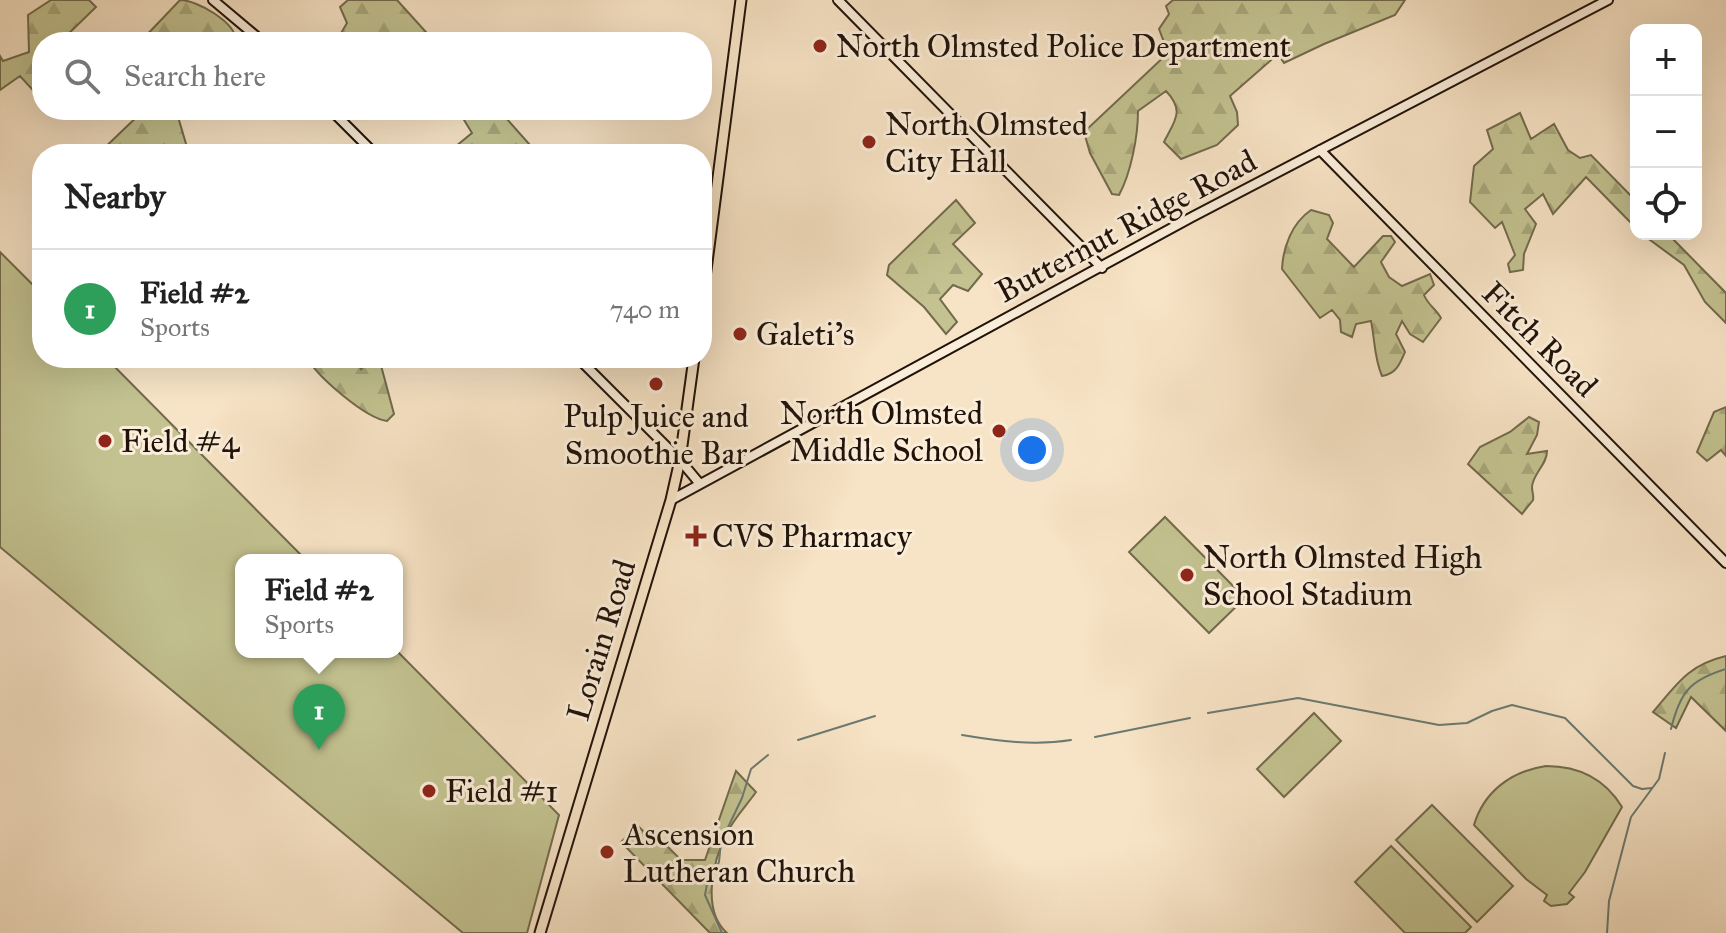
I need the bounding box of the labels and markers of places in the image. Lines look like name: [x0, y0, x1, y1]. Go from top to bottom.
place label: North Olmsted Police Department: [836, 27, 1291, 66]
marker: North Olmsted Police Department: [811, 37, 829, 55]
place label: North Olmsted City Hall: [885, 105, 1088, 181]
marker: North Olmsted City Hall: [860, 133, 878, 151]
place label: Galeti's: [756, 315, 854, 354]
marker: Galeti's: [731, 325, 749, 343]
marker: Pulp Juice and Smoothie Bar: [647, 375, 665, 393]
place label: North Olmsted Middle School: [780, 394, 983, 470]
place label: Pulp Juice and Smoothie Bar: [563, 397, 749, 473]
place label: Field #4: [121, 422, 241, 461]
marker: North Olmsted Middle School: [990, 422, 1008, 440]
marker: Field #4: [96, 432, 114, 450]
place label: CVS Pharmacy: [712, 517, 913, 556]
marker: CVS Pharmacy: [687, 527, 705, 545]
place label: North Olmsted High School Stadium: [1203, 538, 1482, 614]
marker: North Olmsted High School Stadium: [1178, 566, 1196, 584]
pin: 1: [293, 684, 345, 750]
place label: Field #1: [445, 772, 558, 811]
marker: Field #1: [420, 782, 438, 800]
place label: Ascension Lutheran Church: [621, 815, 856, 891]
marker: Ascension Lutheran Church: [598, 843, 616, 861]

